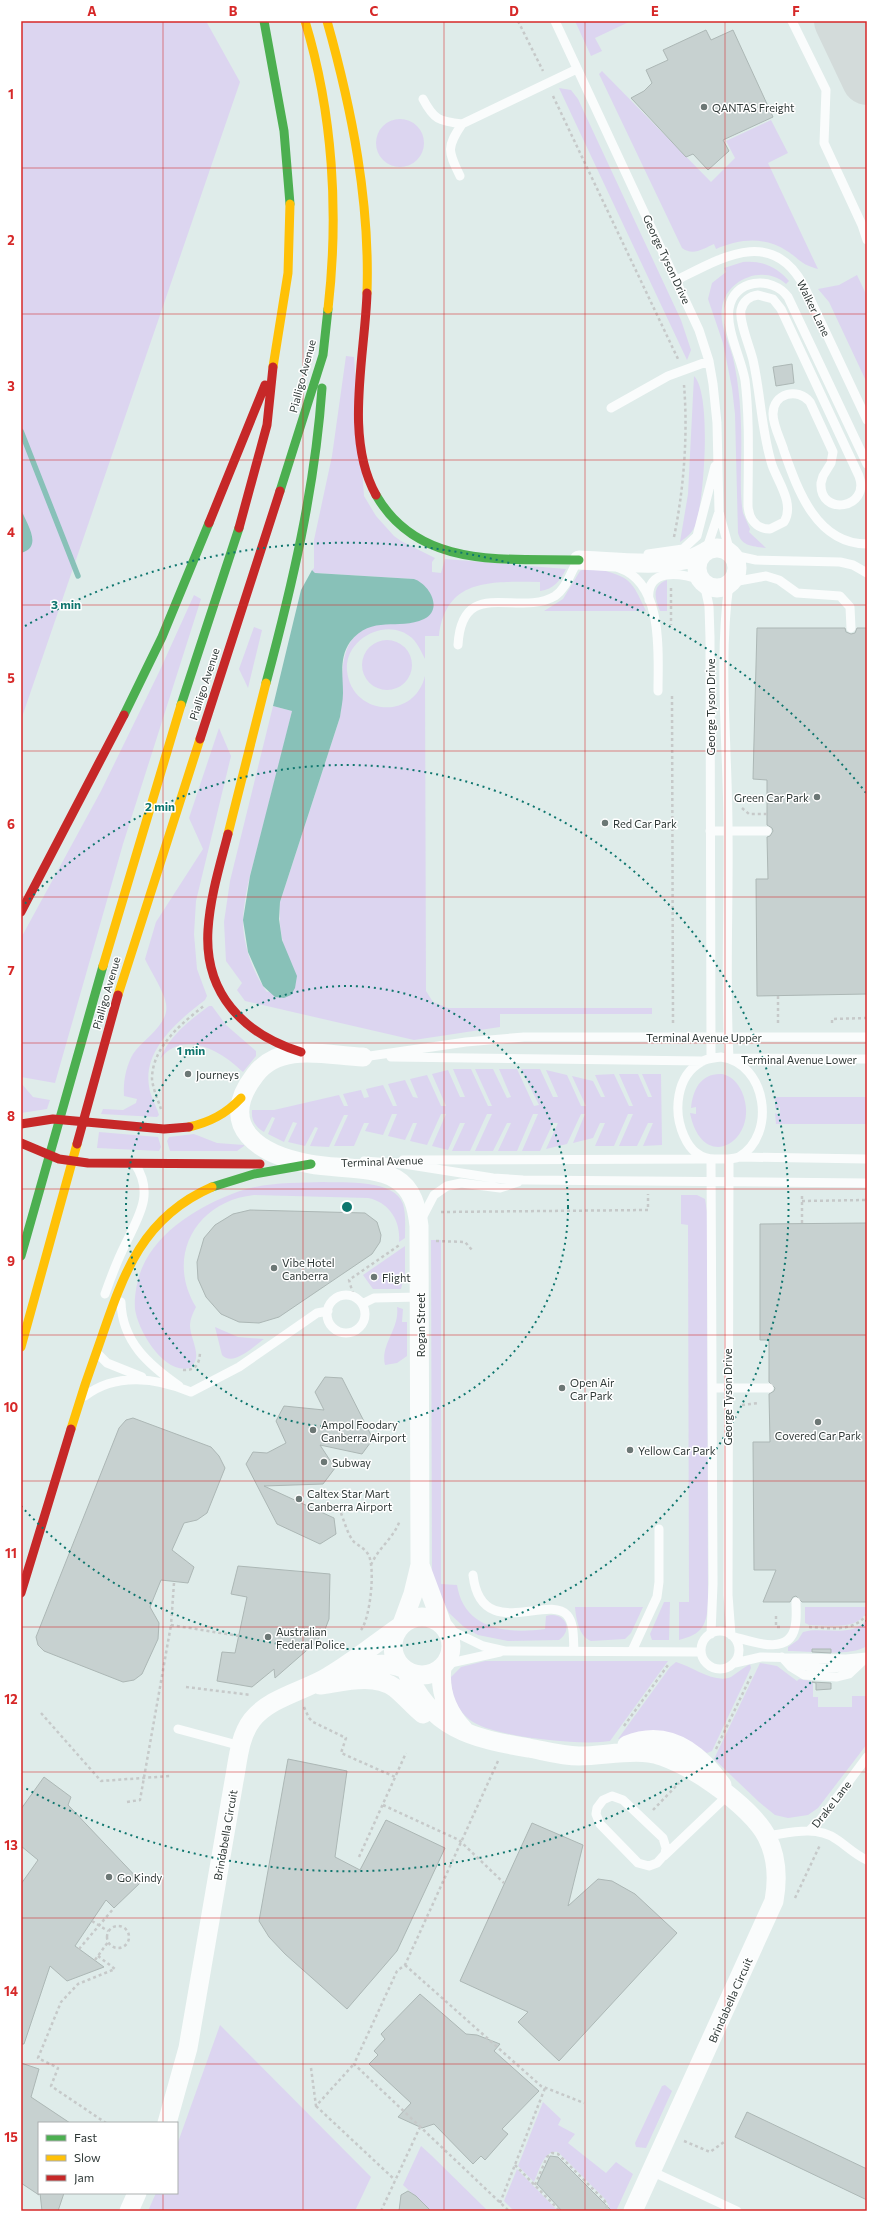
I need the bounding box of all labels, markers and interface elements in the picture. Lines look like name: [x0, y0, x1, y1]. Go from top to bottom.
text: A: [87, 3, 97, 19]
text: B: [229, 3, 238, 19]
text: C: [370, 3, 379, 19]
text: D: [509, 3, 519, 19]
text: E: [651, 3, 659, 19]
text: F: [792, 3, 800, 19]
text: 1: [8, 86, 14, 102]
place label: QANTAS Freight: [712, 101, 795, 114]
marker: QANTAS Freight: [699, 102, 709, 112]
street label: George Tyson Drive: [641, 212, 693, 306]
text: 2: [7, 232, 15, 248]
street label: Walker Lane: [795, 278, 833, 339]
street label: Pialligo Avenue: [286, 338, 318, 414]
text: 3: [7, 378, 15, 394]
text: 4: [7, 524, 15, 540]
text: 3 min: [51, 597, 81, 611]
street label: Pialligo Avenue: [186, 646, 222, 722]
street label: George Tyson Drive: [704, 658, 717, 756]
text: 5: [7, 670, 15, 686]
place label: Green Car Park: [734, 791, 809, 804]
marker: Green Car Park: [812, 792, 822, 802]
text: 2 min: [145, 799, 175, 813]
text: 6: [7, 816, 15, 832]
place label: Red Car Park: [613, 817, 677, 830]
marker: Red Car Park: [600, 818, 610, 828]
street label: Pialligo Avenue: [89, 955, 123, 1031]
text: 7: [7, 962, 15, 978]
street label: Terminal Avenue Upper: [646, 1031, 763, 1044]
text: 1 min: [177, 1043, 205, 1057]
street label: Terminal Avenue Lower: [741, 1053, 858, 1066]
place label: Journeys: [196, 1068, 239, 1082]
marker: Journeys: [183, 1069, 193, 1079]
text: 8: [7, 1108, 15, 1124]
street label: Terminal Avenue: [341, 1153, 424, 1169]
centre of rings: [340, 1200, 354, 1214]
text: 9: [7, 1253, 15, 1269]
place label: Vibe Hotel Canberra: [282, 1256, 335, 1282]
marker: Vibe Hotel Canberra: [269, 1263, 279, 1273]
place label: Flight: [382, 1271, 411, 1284]
marker: Flight: [369, 1272, 379, 1282]
street label: Rogan Street: [414, 1292, 427, 1357]
street label: George Tyson Drive: [721, 1348, 734, 1446]
place label: Open Air Car Park: [570, 1376, 615, 1402]
marker: Open Air Car Park: [557, 1383, 567, 1393]
text: 10: [4, 1399, 19, 1415]
marker: Covered Car Park: [813, 1417, 823, 1427]
place label: Ampol Foodary Canberra Airport: [321, 1418, 407, 1444]
marker: Ampol Foodary Canberra Airport: [308, 1425, 318, 1435]
place label: Covered Car Park: [775, 1429, 861, 1442]
place label: Yellow Car Park: [638, 1444, 716, 1457]
marker: Yellow Car Park: [625, 1445, 635, 1455]
place label: Subway: [332, 1456, 371, 1469]
marker: Subway: [319, 1457, 329, 1467]
place label: Caltex Star Mart Canberra Airport: [307, 1487, 393, 1513]
marker: Caltex Star Mart Canberra Airport: [294, 1494, 304, 1504]
text: 11: [5, 1545, 17, 1561]
place label: Australian Federal Police: [276, 1625, 345, 1651]
marker: Australian Federal Police: [263, 1632, 273, 1642]
text: 12: [4, 1691, 18, 1707]
street label: Drake Lane: [809, 1778, 853, 1830]
street label: Brindabella Circuit: [211, 1788, 239, 1881]
text: 13: [4, 1837, 18, 1853]
place label: Go Kindy: [117, 1871, 163, 1884]
marker: Go Kindy: [104, 1872, 114, 1882]
street label: Brindabella Circuit: [705, 1955, 755, 2045]
text: 14: [4, 1983, 18, 1999]
legend: [38, 2122, 178, 2194]
text: 15: [4, 2129, 18, 2145]
text: Fast: [74, 2130, 97, 2144]
text: Slow: [74, 2150, 101, 2164]
text: Jam: [74, 2170, 94, 2185]

